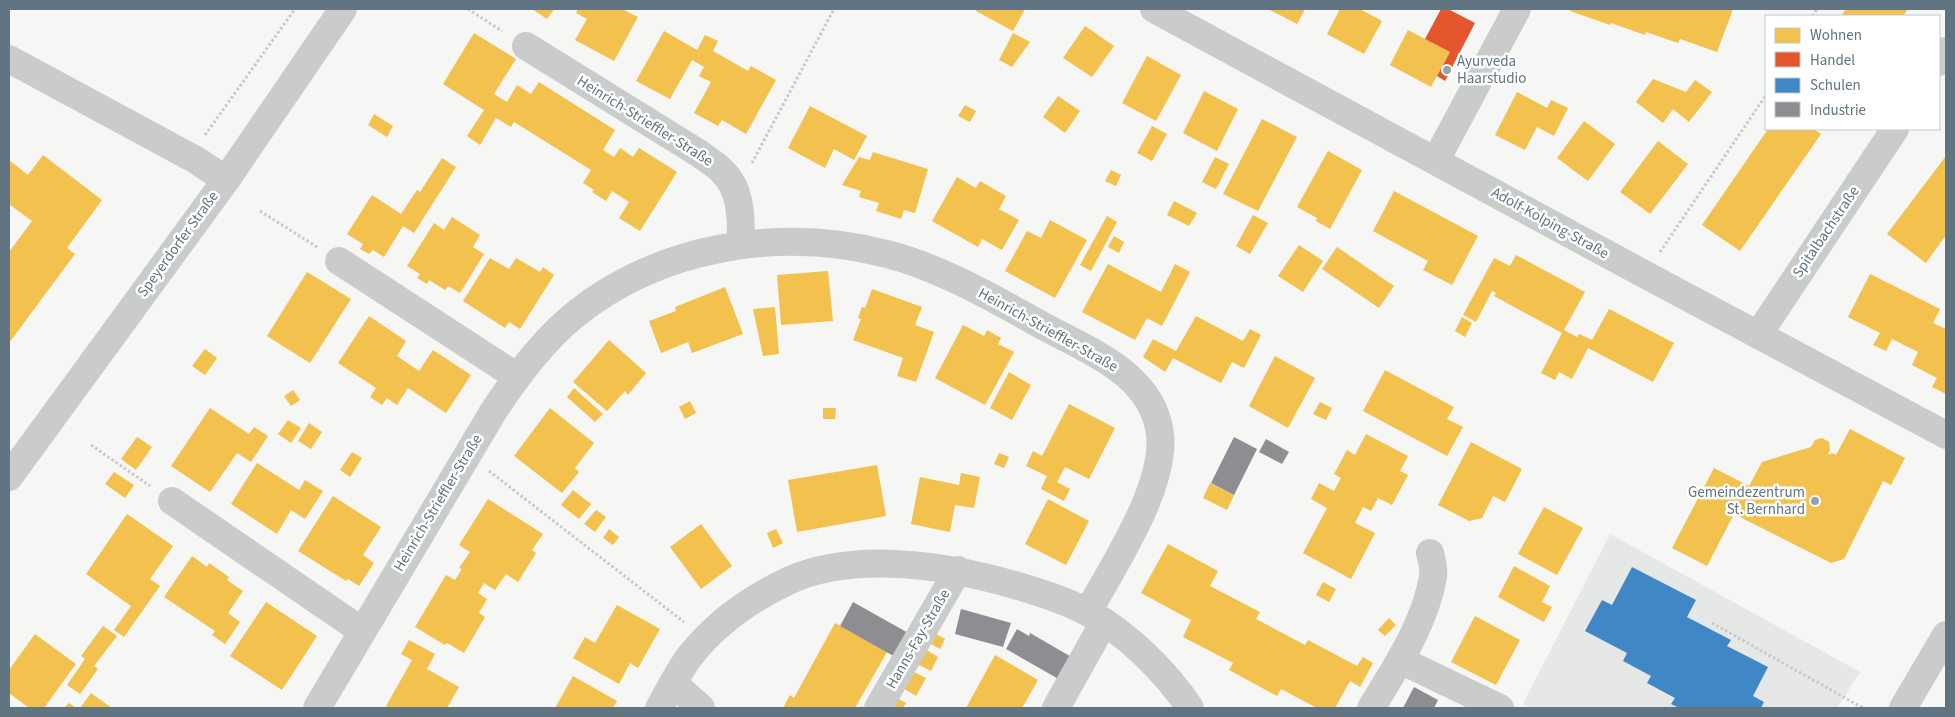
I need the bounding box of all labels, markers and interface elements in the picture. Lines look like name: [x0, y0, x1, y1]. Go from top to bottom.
legend: [1765, 15, 1940, 130]
text: Wohnen: [1810, 25, 1862, 46]
text: Handel: [1810, 50, 1855, 71]
place label: Ayurveda Haarstudio: [1457, 51, 1526, 89]
marker: Ayurveda Haarstudio: [1441, 64, 1453, 76]
street label: Heinrich-Strieffler-Straße: [573, 71, 717, 171]
text: Schulen: [1810, 75, 1861, 96]
text: Industrie: [1810, 100, 1866, 121]
street label: Adolf-Kolping-Straße: [1488, 182, 1612, 264]
street label: Spitalbachstraße: [1788, 182, 1864, 282]
street label: Speyerdorfer Straße: [132, 187, 224, 301]
street label: Heinrich-Strieffler-Straße: [974, 283, 1122, 377]
street label: Heinrich-Strieffler-Straße: [389, 430, 487, 576]
place label: Gemeindezentrum St. Bernhard: [1688, 482, 1805, 520]
marker: Gemeindezentrum St. Bernhard: [1809, 495, 1821, 507]
street label: Hanns-Fay-Straße: [881, 585, 955, 693]

